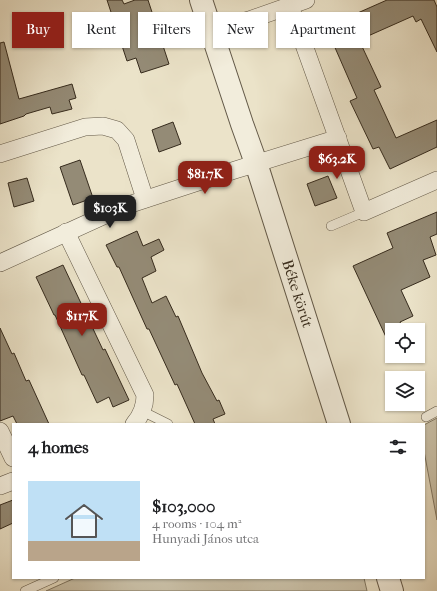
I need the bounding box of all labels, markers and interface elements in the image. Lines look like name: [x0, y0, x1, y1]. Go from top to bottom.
chip: Buy: [12, 12, 64, 48]
chip: Rent: [72, 12, 130, 48]
chip: Filters: [138, 12, 205, 48]
chip: New: [213, 12, 268, 48]
chip: Apartment: [276, 12, 370, 48]
pin: $63.2K: [304, 146, 370, 180]
text: $63.2K: [318, 151, 356, 166]
pin: $81.7K: [172, 161, 238, 195]
text: $81.7K: [187, 166, 223, 181]
pin: $103K: [82, 195, 138, 229]
text: $103K: [93, 200, 127, 215]
street label: Béke körút: [278, 257, 317, 330]
pin: $117K: [54, 303, 110, 337]
text: $117K: [66, 308, 98, 323]
map controls: [385, 323, 425, 411]
button: locate: [385, 323, 425, 363]
button: layers: [385, 371, 425, 411]
icon: filters: [387, 436, 409, 458]
text: 4 homes: [28, 437, 88, 457]
text: $103,000: [152, 496, 215, 516]
icon: home: [60, 497, 108, 545]
text: 4 rooms · 104 m²: [152, 516, 241, 531]
text: Hunyadi János utca: [152, 531, 259, 546]

